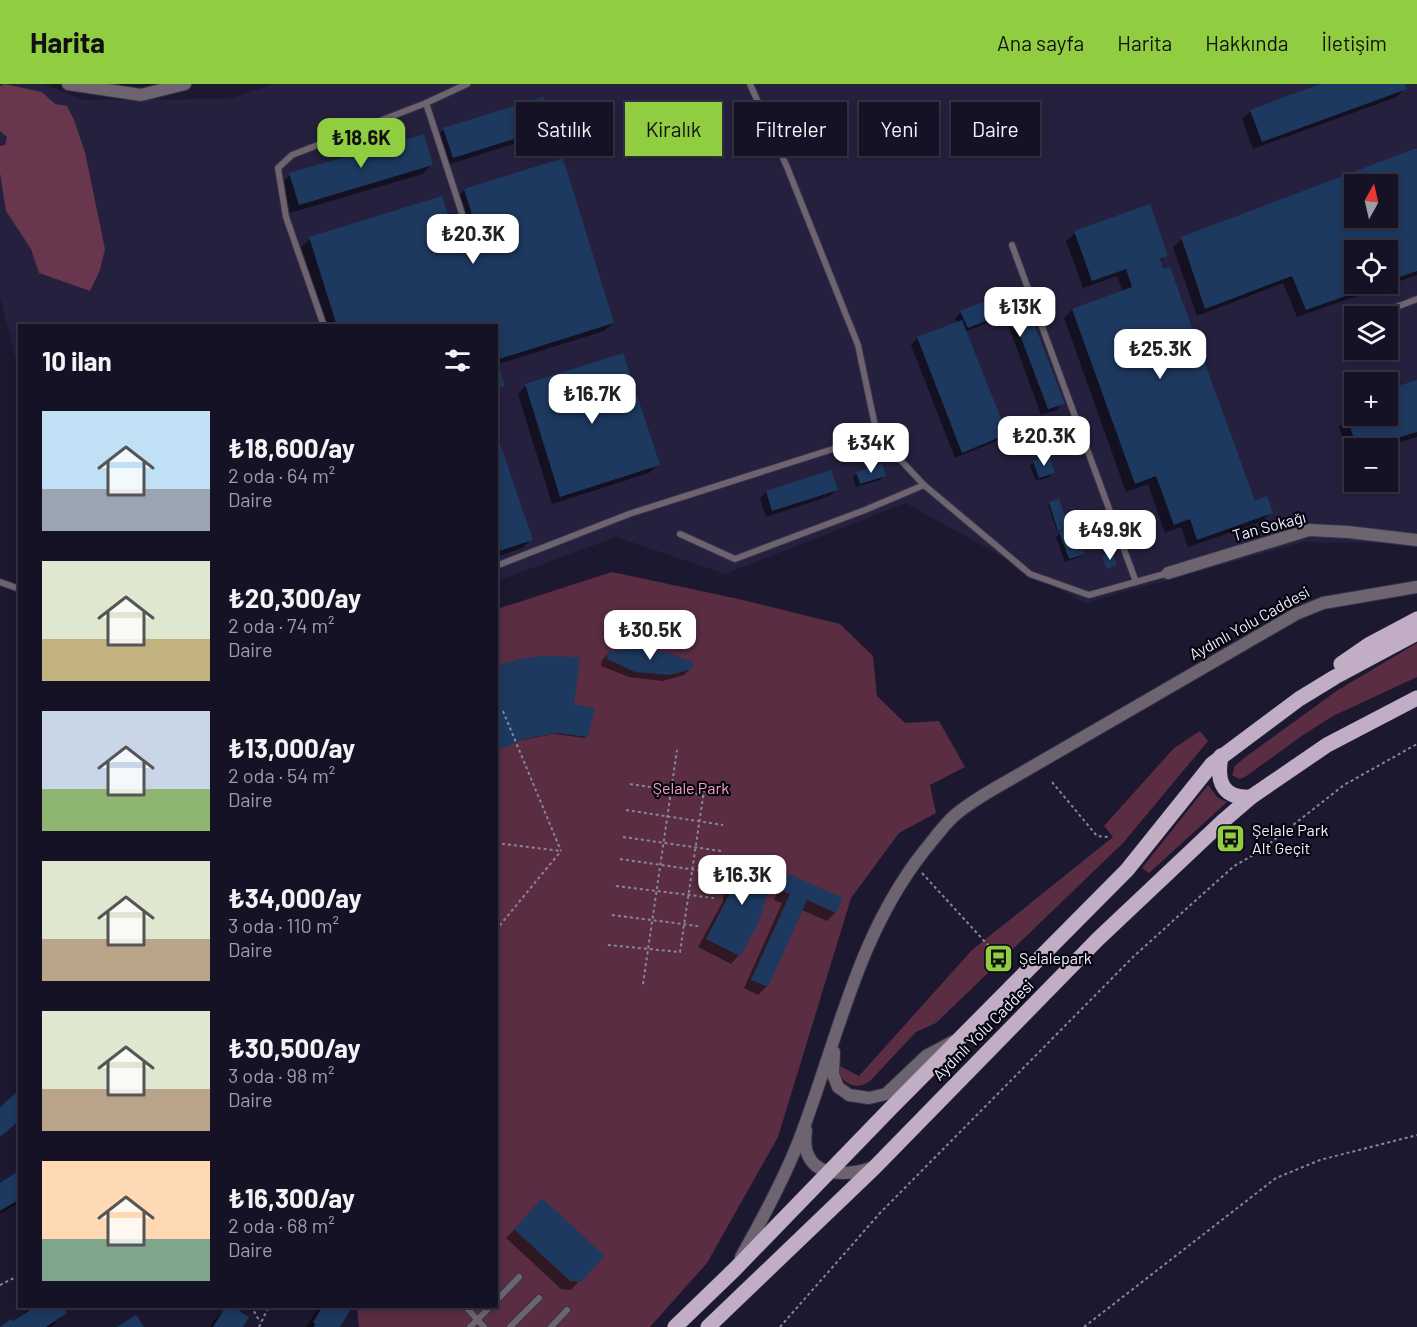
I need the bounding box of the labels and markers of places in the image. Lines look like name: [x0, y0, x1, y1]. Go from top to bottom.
pin: ₺18.6K: [312, 118, 410, 169]
pin: ₺20.3K: [424, 214, 522, 265]
pin: ₺13K: [984, 287, 1056, 338]
pin: ₺25.3K: [1111, 329, 1209, 380]
pin: ₺16.7K: [543, 374, 641, 425]
pin: ₺20.3K: [995, 416, 1093, 467]
pin: ₺34K: [835, 423, 907, 474]
pin: ₺49.9K: [1061, 510, 1159, 561]
pin: ₺30.5K: [601, 610, 699, 661]
place label: Şelale Park Alt Geçit: [1252, 820, 1329, 857]
bus stop icon: Şelale Park Alt Geçit: [1215, 823, 1247, 855]
pin: ₺16.3K: [693, 855, 791, 906]
bus stop icon: Şelalepark: [982, 942, 1014, 974]
place label: Şelalepark: [1019, 948, 1092, 967]

